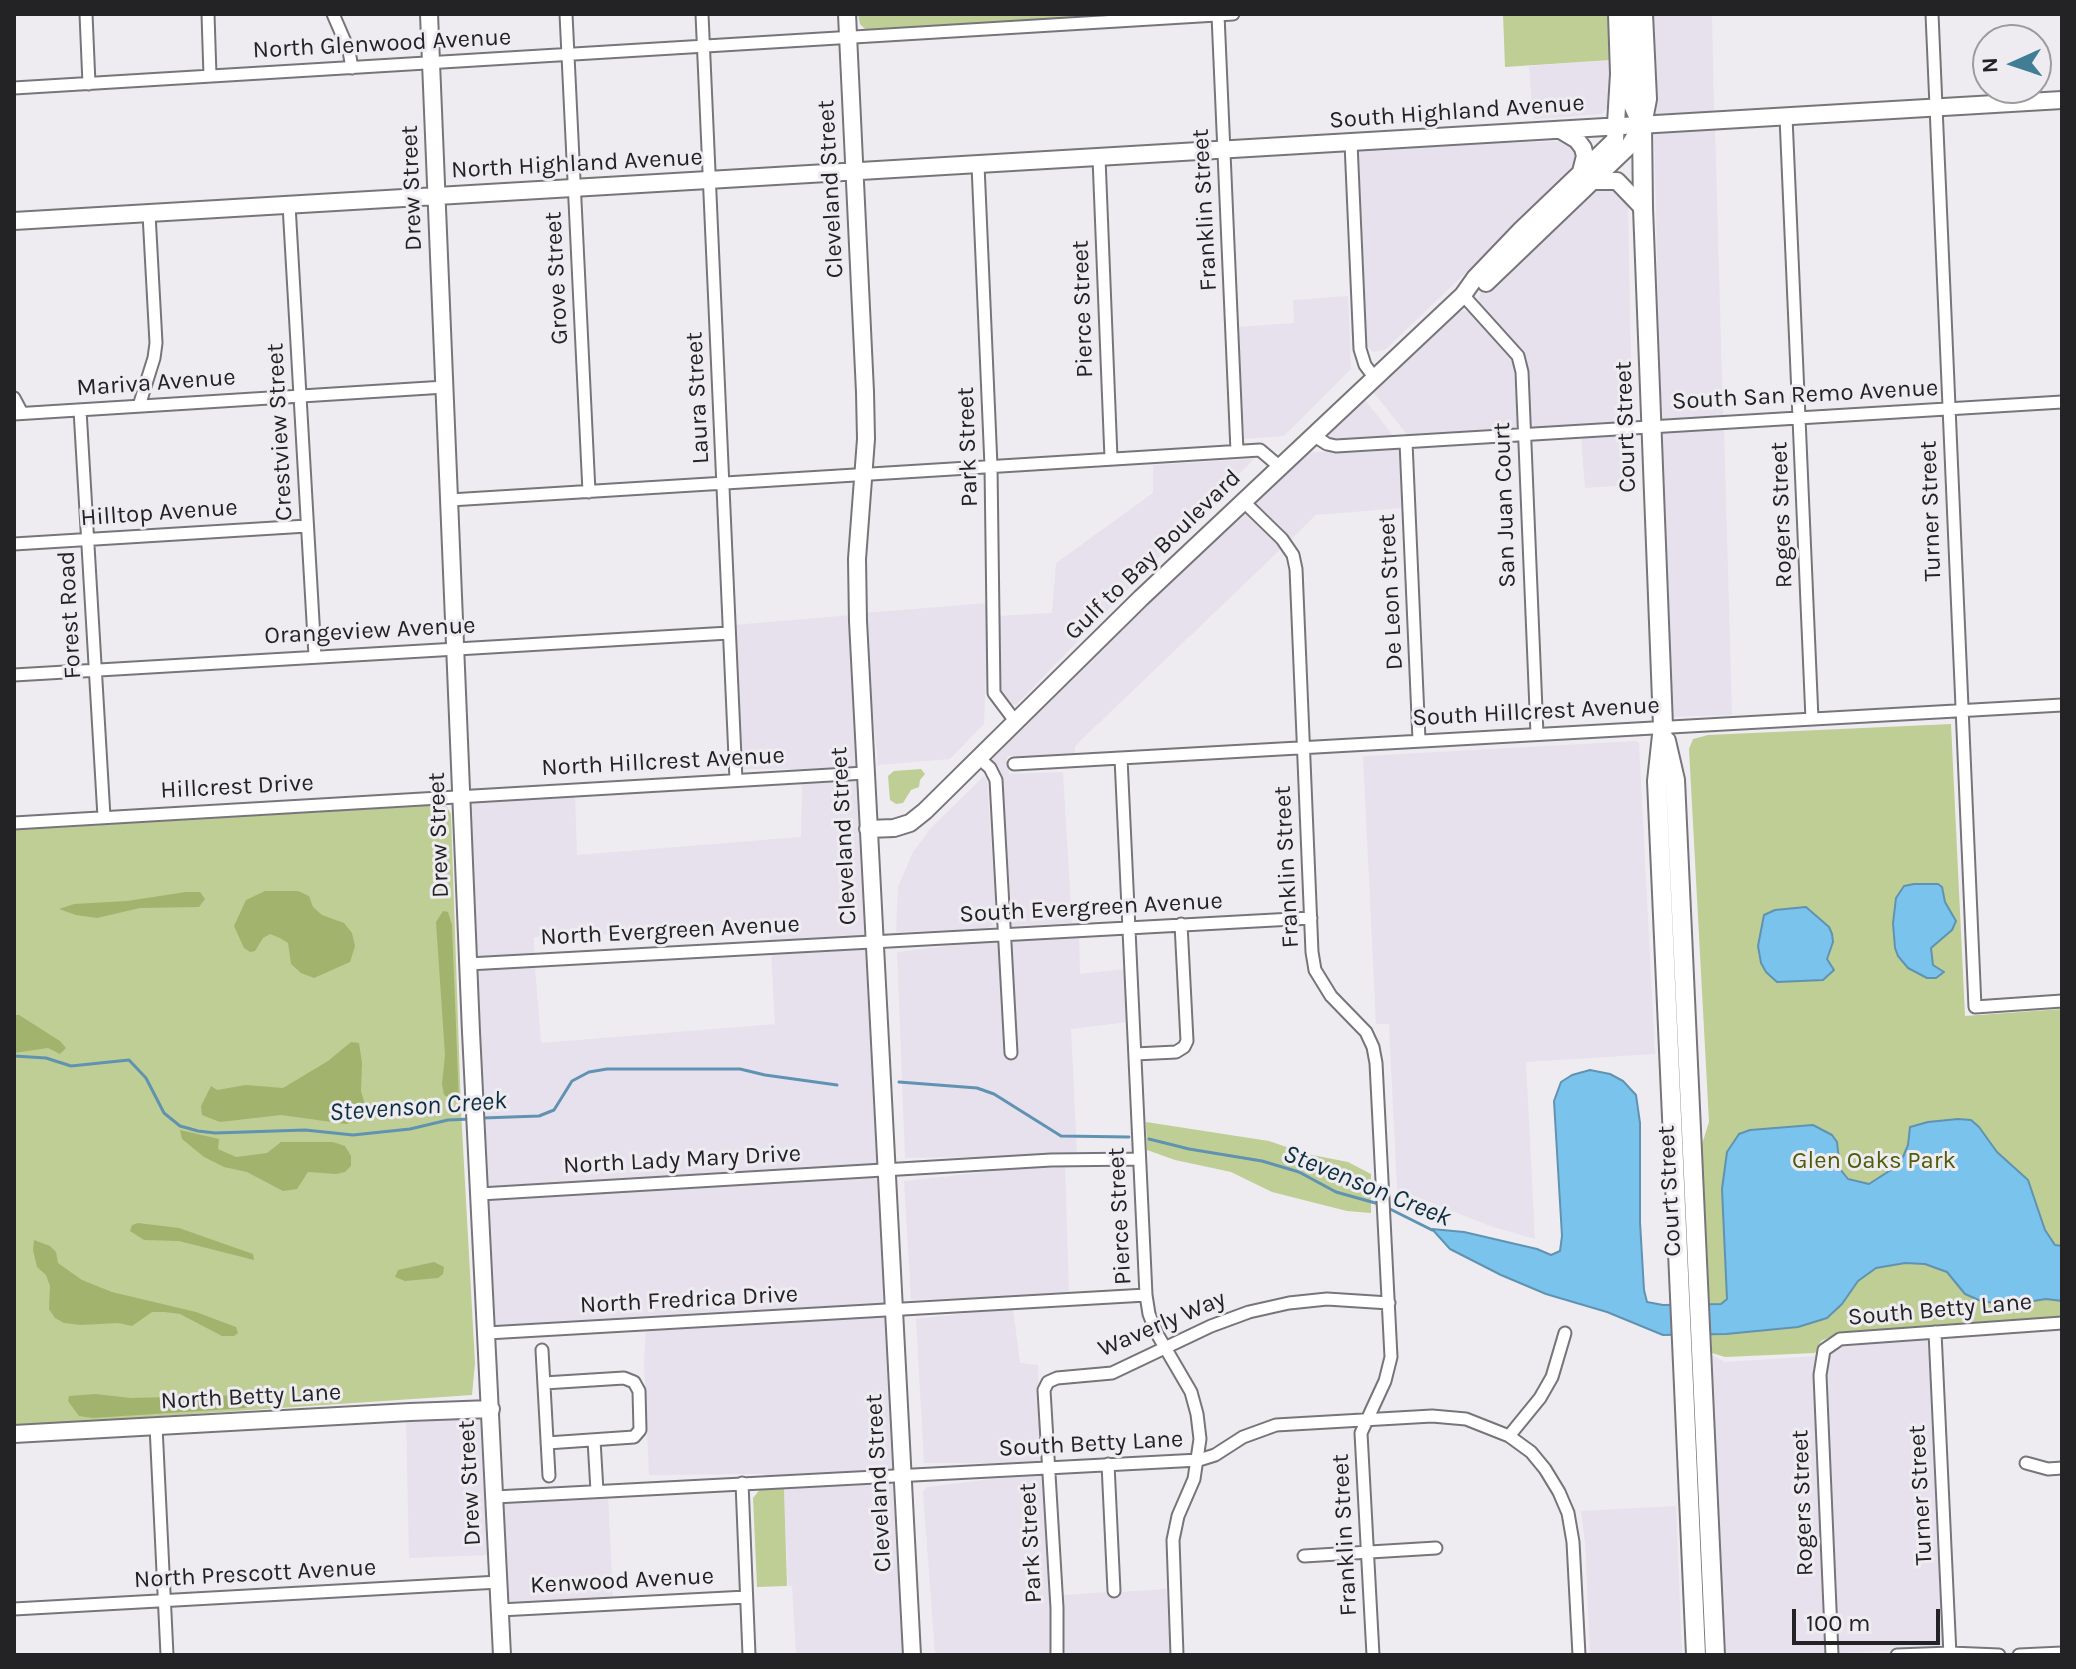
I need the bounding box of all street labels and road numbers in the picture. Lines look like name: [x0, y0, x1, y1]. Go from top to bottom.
street label: North Glenwood Avenue: [252, 23, 512, 65]
street label: South Highland Avenue: [1328, 89, 1586, 135]
street label: Cleveland Street: [812, 99, 850, 279]
street label: Drew Street: [395, 125, 429, 251]
street label: Franklin Street: [1186, 128, 1224, 292]
street label: North Highland Avenue: [450, 143, 704, 185]
street label: Grove Street: [539, 211, 575, 345]
street label: Pierce Street: [1066, 240, 1100, 378]
street label: Laura Street: [680, 331, 716, 465]
street label: Crestview Street: [261, 342, 299, 522]
street label: Court Street: [1609, 361, 1643, 493]
street label: Mariva Avenue: [76, 363, 236, 403]
street label: South San Remo Avenue: [1671, 374, 1939, 416]
street label: Park Street: [952, 386, 984, 508]
street label: San Juan Court: [1488, 422, 1522, 588]
street label: Turner Street: [1914, 440, 1948, 582]
street label: Rogers Street: [1765, 441, 1799, 589]
street label: Gulf to Bay Boulevard: [1059, 464, 1247, 646]
street label: Hilltop Avenue: [79, 493, 239, 533]
street label: De Leon Street: [1373, 513, 1409, 671]
street label: Forest Road: [52, 550, 88, 680]
street label: Orangeview Avenue: [264, 611, 476, 651]
street label: South Hillcrest Avenue: [1412, 691, 1660, 733]
street label: North Hillcrest Avenue: [541, 741, 785, 783]
street label: Cleveland Street: [825, 746, 863, 926]
street label: Hillcrest Drive: [160, 769, 314, 805]
street label: Drew Street: [422, 772, 456, 898]
street label: Franklin Street: [1268, 785, 1306, 949]
street label: South Evergreen Avenue: [959, 887, 1223, 929]
street label: North Evergreen Avenue: [540, 910, 800, 952]
street label: Court Street: [1652, 1125, 1688, 1257]
street label: North Lady Mary Drive: [562, 1139, 802, 1181]
street label: Pierce Street: [1102, 1146, 1138, 1286]
street label: North Fredrica Drive: [579, 1280, 799, 1320]
street label: Waverly Way: [1094, 1284, 1230, 1364]
street label: South Betty Lane: [1847, 1288, 2033, 1332]
street label: North Betty Lane: [160, 1378, 342, 1416]
street label: Cleveland Street: [860, 1393, 898, 1573]
street label: Drew Street: [452, 1419, 488, 1547]
street label: Turner Street: [1903, 1424, 1939, 1566]
street label: South Betty Lane: [998, 1425, 1184, 1463]
street label: Rogers Street: [1786, 1429, 1820, 1577]
street label: Franklin Street: [1326, 1453, 1364, 1617]
street label: Park Street: [1013, 1482, 1049, 1604]
street label: North Prescott Avenue: [133, 1553, 377, 1595]
street label: Kenwood Avenue: [529, 1562, 715, 1600]

